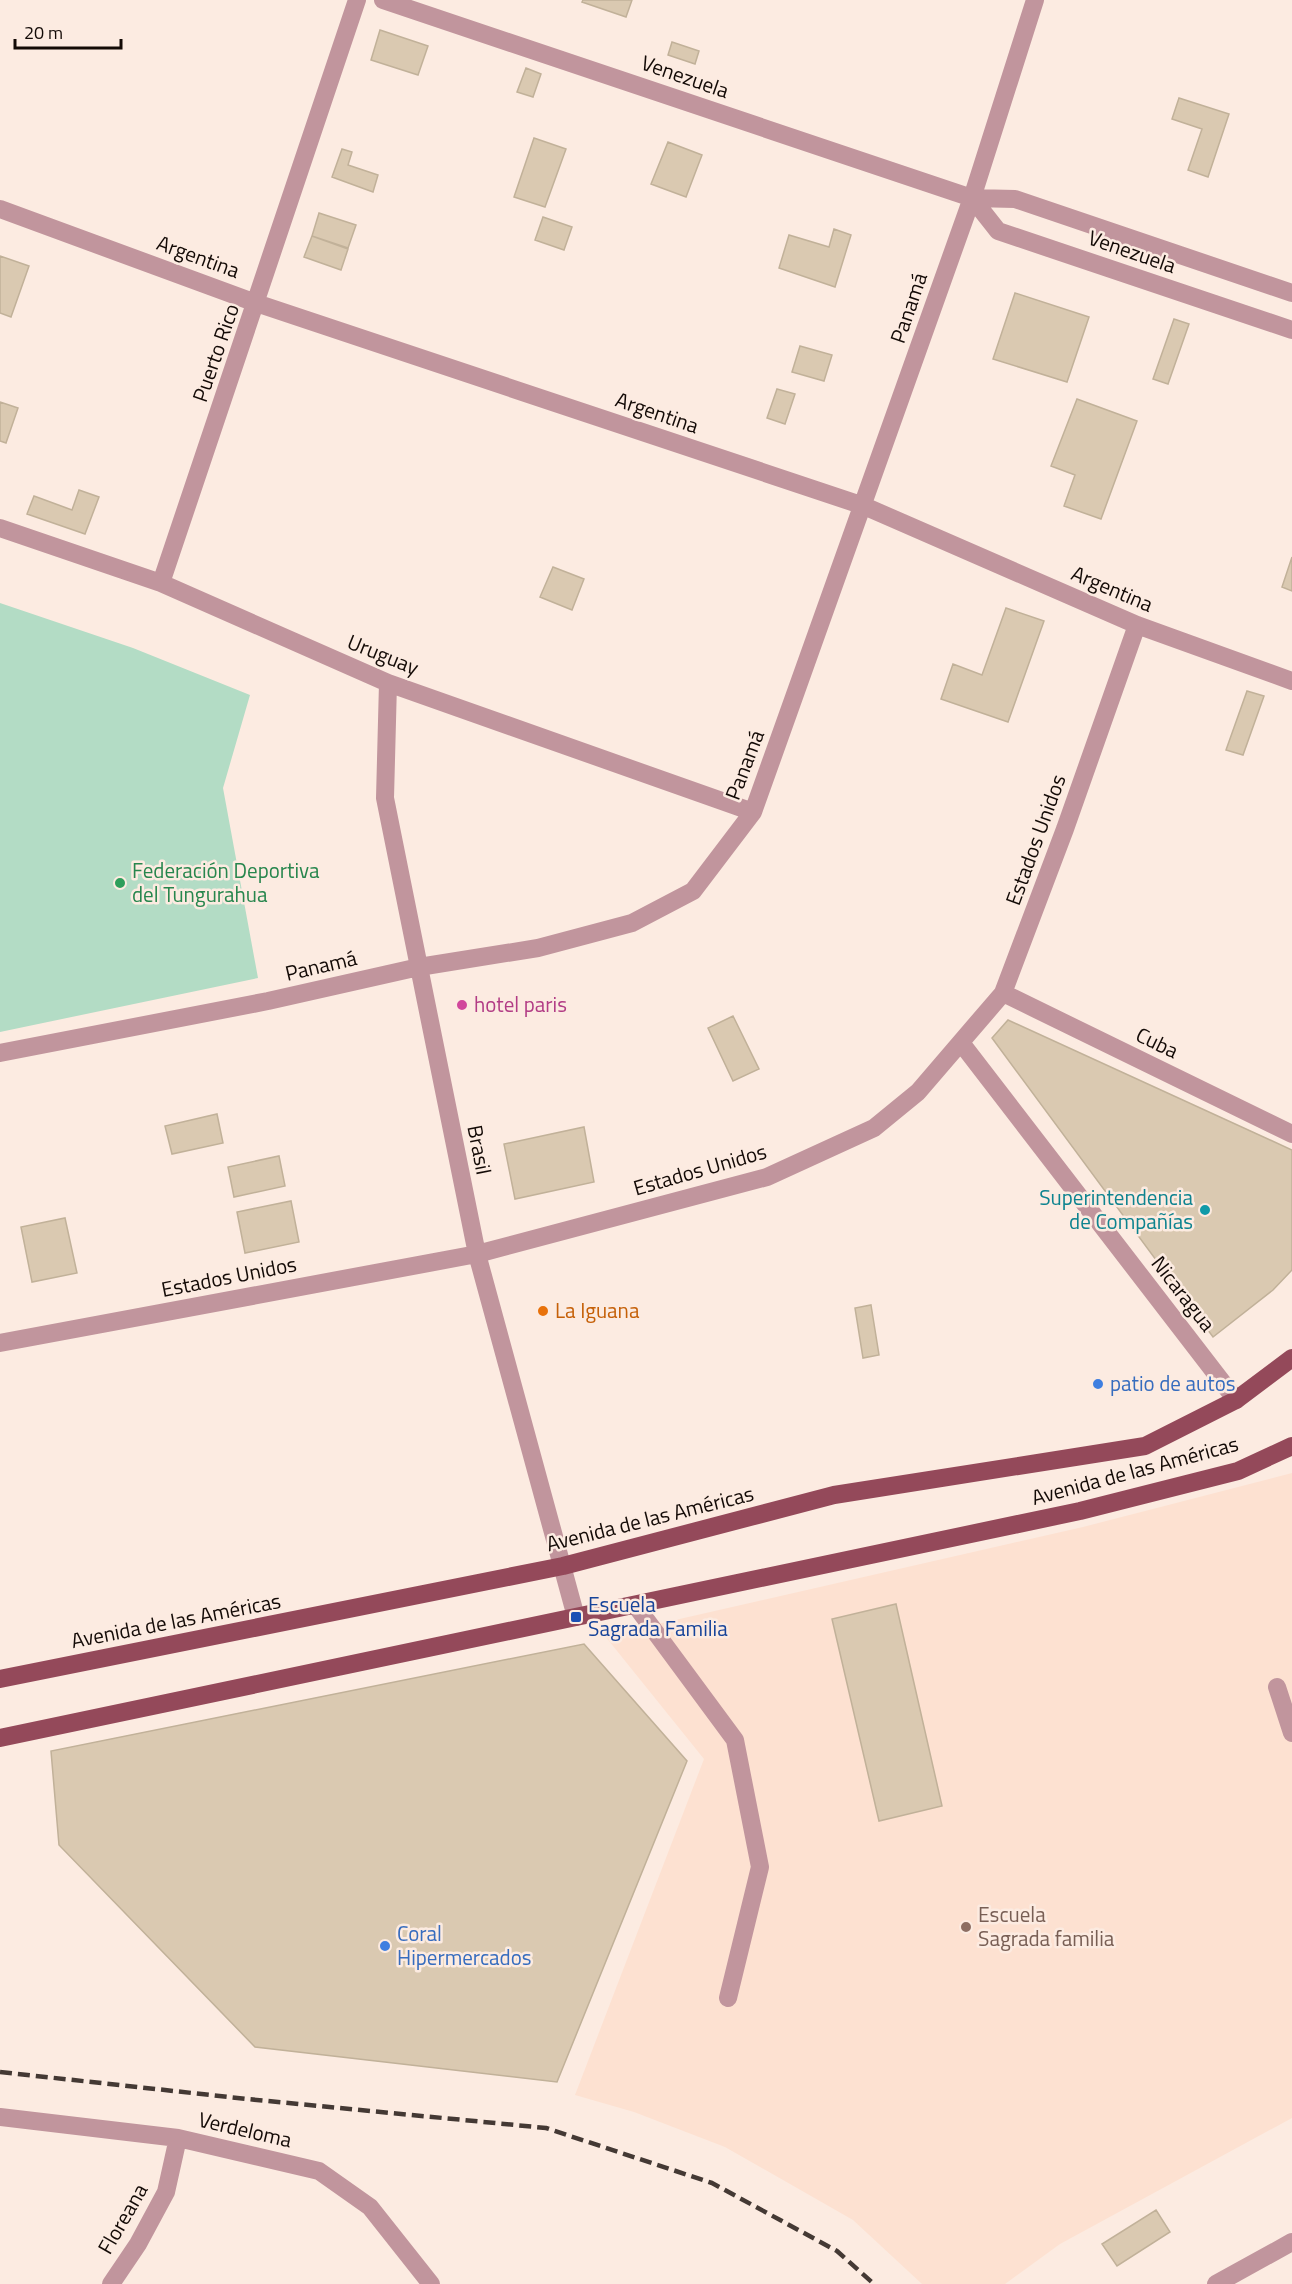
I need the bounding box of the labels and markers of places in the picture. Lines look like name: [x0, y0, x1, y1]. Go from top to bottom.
place label: Federación Deportiva del Tungurahua: [132, 854, 320, 910]
marker: Federación Deportiva del Tungurahua: [113, 876, 127, 890]
place label: hotel paris: [474, 988, 567, 1020]
marker: hotel paris: [455, 998, 469, 1012]
place label: Superintendencia de Compañías: [1039, 1181, 1193, 1237]
marker: Superintendencia de Compañías: [1198, 1203, 1212, 1217]
place label: La Iguana: [555, 1294, 640, 1326]
marker: La Iguana: [536, 1304, 550, 1318]
place label: patio de autos: [1110, 1367, 1236, 1399]
marker: patio de autos: [1091, 1377, 1105, 1391]
place label: Escuela Sagrada Familia: [588, 1588, 728, 1644]
marker: Escuela Sagrada Familia: [569, 1610, 583, 1624]
place label: Escuela Sagrada familia: [978, 1898, 1115, 1954]
place label: Coral Hipermercados: [397, 1917, 532, 1973]
marker: Escuela Sagrada familia: [959, 1920, 973, 1934]
marker: Coral Hipermercados: [378, 1939, 392, 1953]

